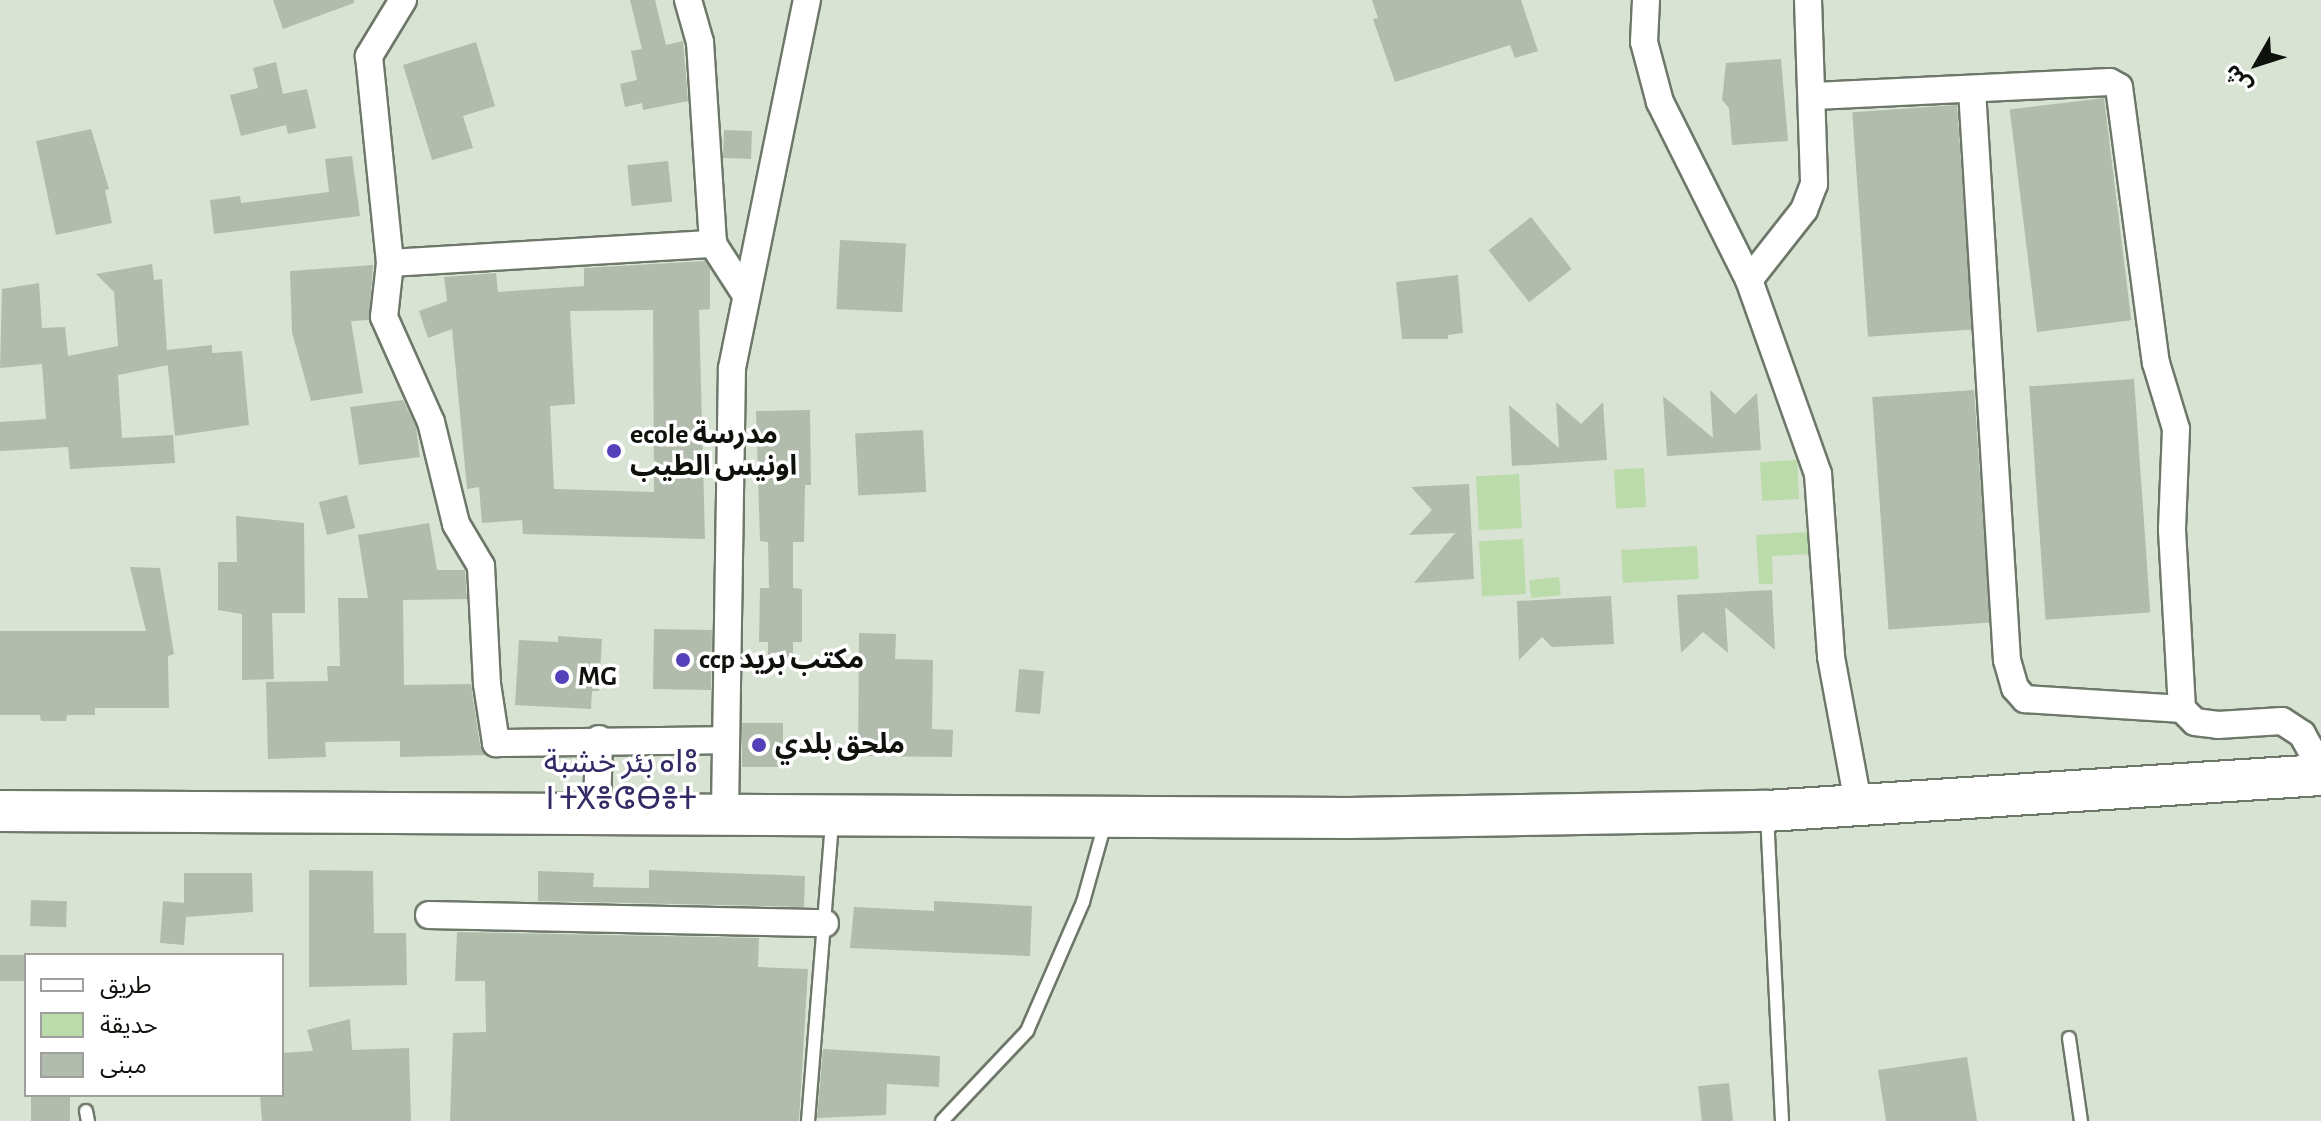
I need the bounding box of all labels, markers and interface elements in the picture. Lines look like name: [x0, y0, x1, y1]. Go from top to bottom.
north arrow: [2217, 24, 2297, 104]
text: ش: [2220, 60, 2256, 98]
place label: ecole مدرسة اونيس الطيب: [630, 418, 797, 484]
marker: ecole مدرسة اونيس الطيب: [605, 442, 623, 460]
place label: ccp مكتب بريد: [699, 643, 864, 677]
marker: ccp مكتب بريد: [674, 651, 692, 669]
place label: MG: [578, 660, 617, 694]
marker: MG: [553, 668, 571, 686]
place label: ملحق بلدي: [775, 728, 905, 762]
marker: ملحق بلدي: [750, 736, 768, 754]
district label: بئر خشبة ⴰⵏⵓ ⵏ ⵜⵅⴻⵛⴱⴻⵜ: [544, 744, 698, 819]
legend: [24, 953, 284, 1097]
text: طريق: [100, 974, 152, 998]
text: حديقة: [100, 1014, 158, 1038]
text: مبنى: [100, 1054, 147, 1078]

